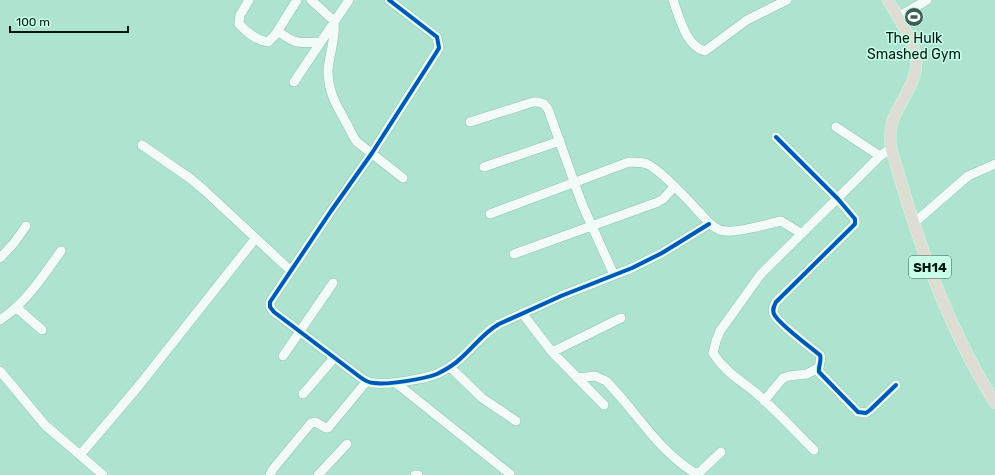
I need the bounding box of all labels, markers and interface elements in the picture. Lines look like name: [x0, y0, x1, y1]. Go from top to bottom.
sports icon: The Hulk Smashed Gym: [903, 6, 925, 28]
scale bar: [10, 8, 128, 34]
text: 100 m: [16, 15, 50, 29]
place label: The Hulk Smashed Gym: [867, 30, 961, 63]
road number: SH14: [909, 256, 951, 278]

